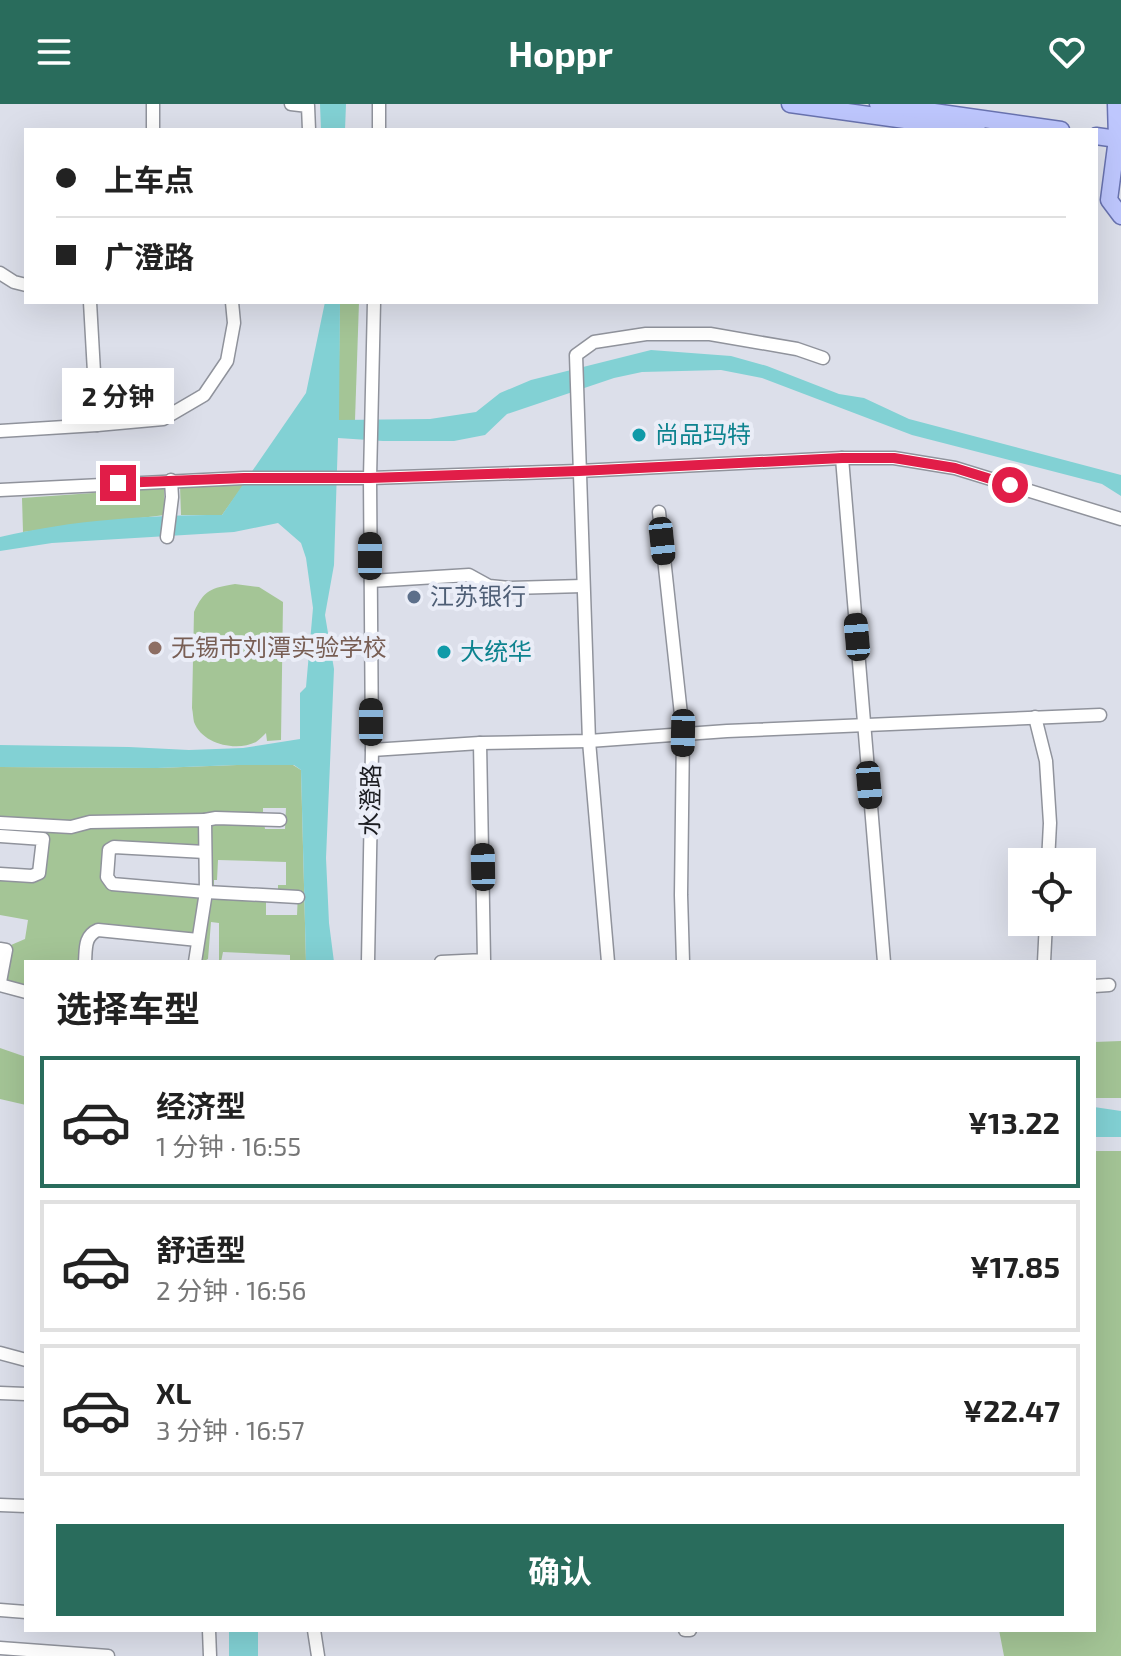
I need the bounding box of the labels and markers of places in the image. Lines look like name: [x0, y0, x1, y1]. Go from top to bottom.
place label: 尚品玛特: [655, 419, 751, 448]
marker: 尚品玛特: [630, 426, 648, 444]
place label: 江苏银行: [430, 581, 526, 610]
marker: 江苏银行: [405, 588, 423, 606]
place label: 无锡市刘潭实验学校: [171, 632, 387, 661]
place label: 大统华: [460, 636, 532, 665]
marker: 无锡市刘潭实验学校: [146, 639, 164, 657]
marker: 大统华: [435, 643, 453, 661]

